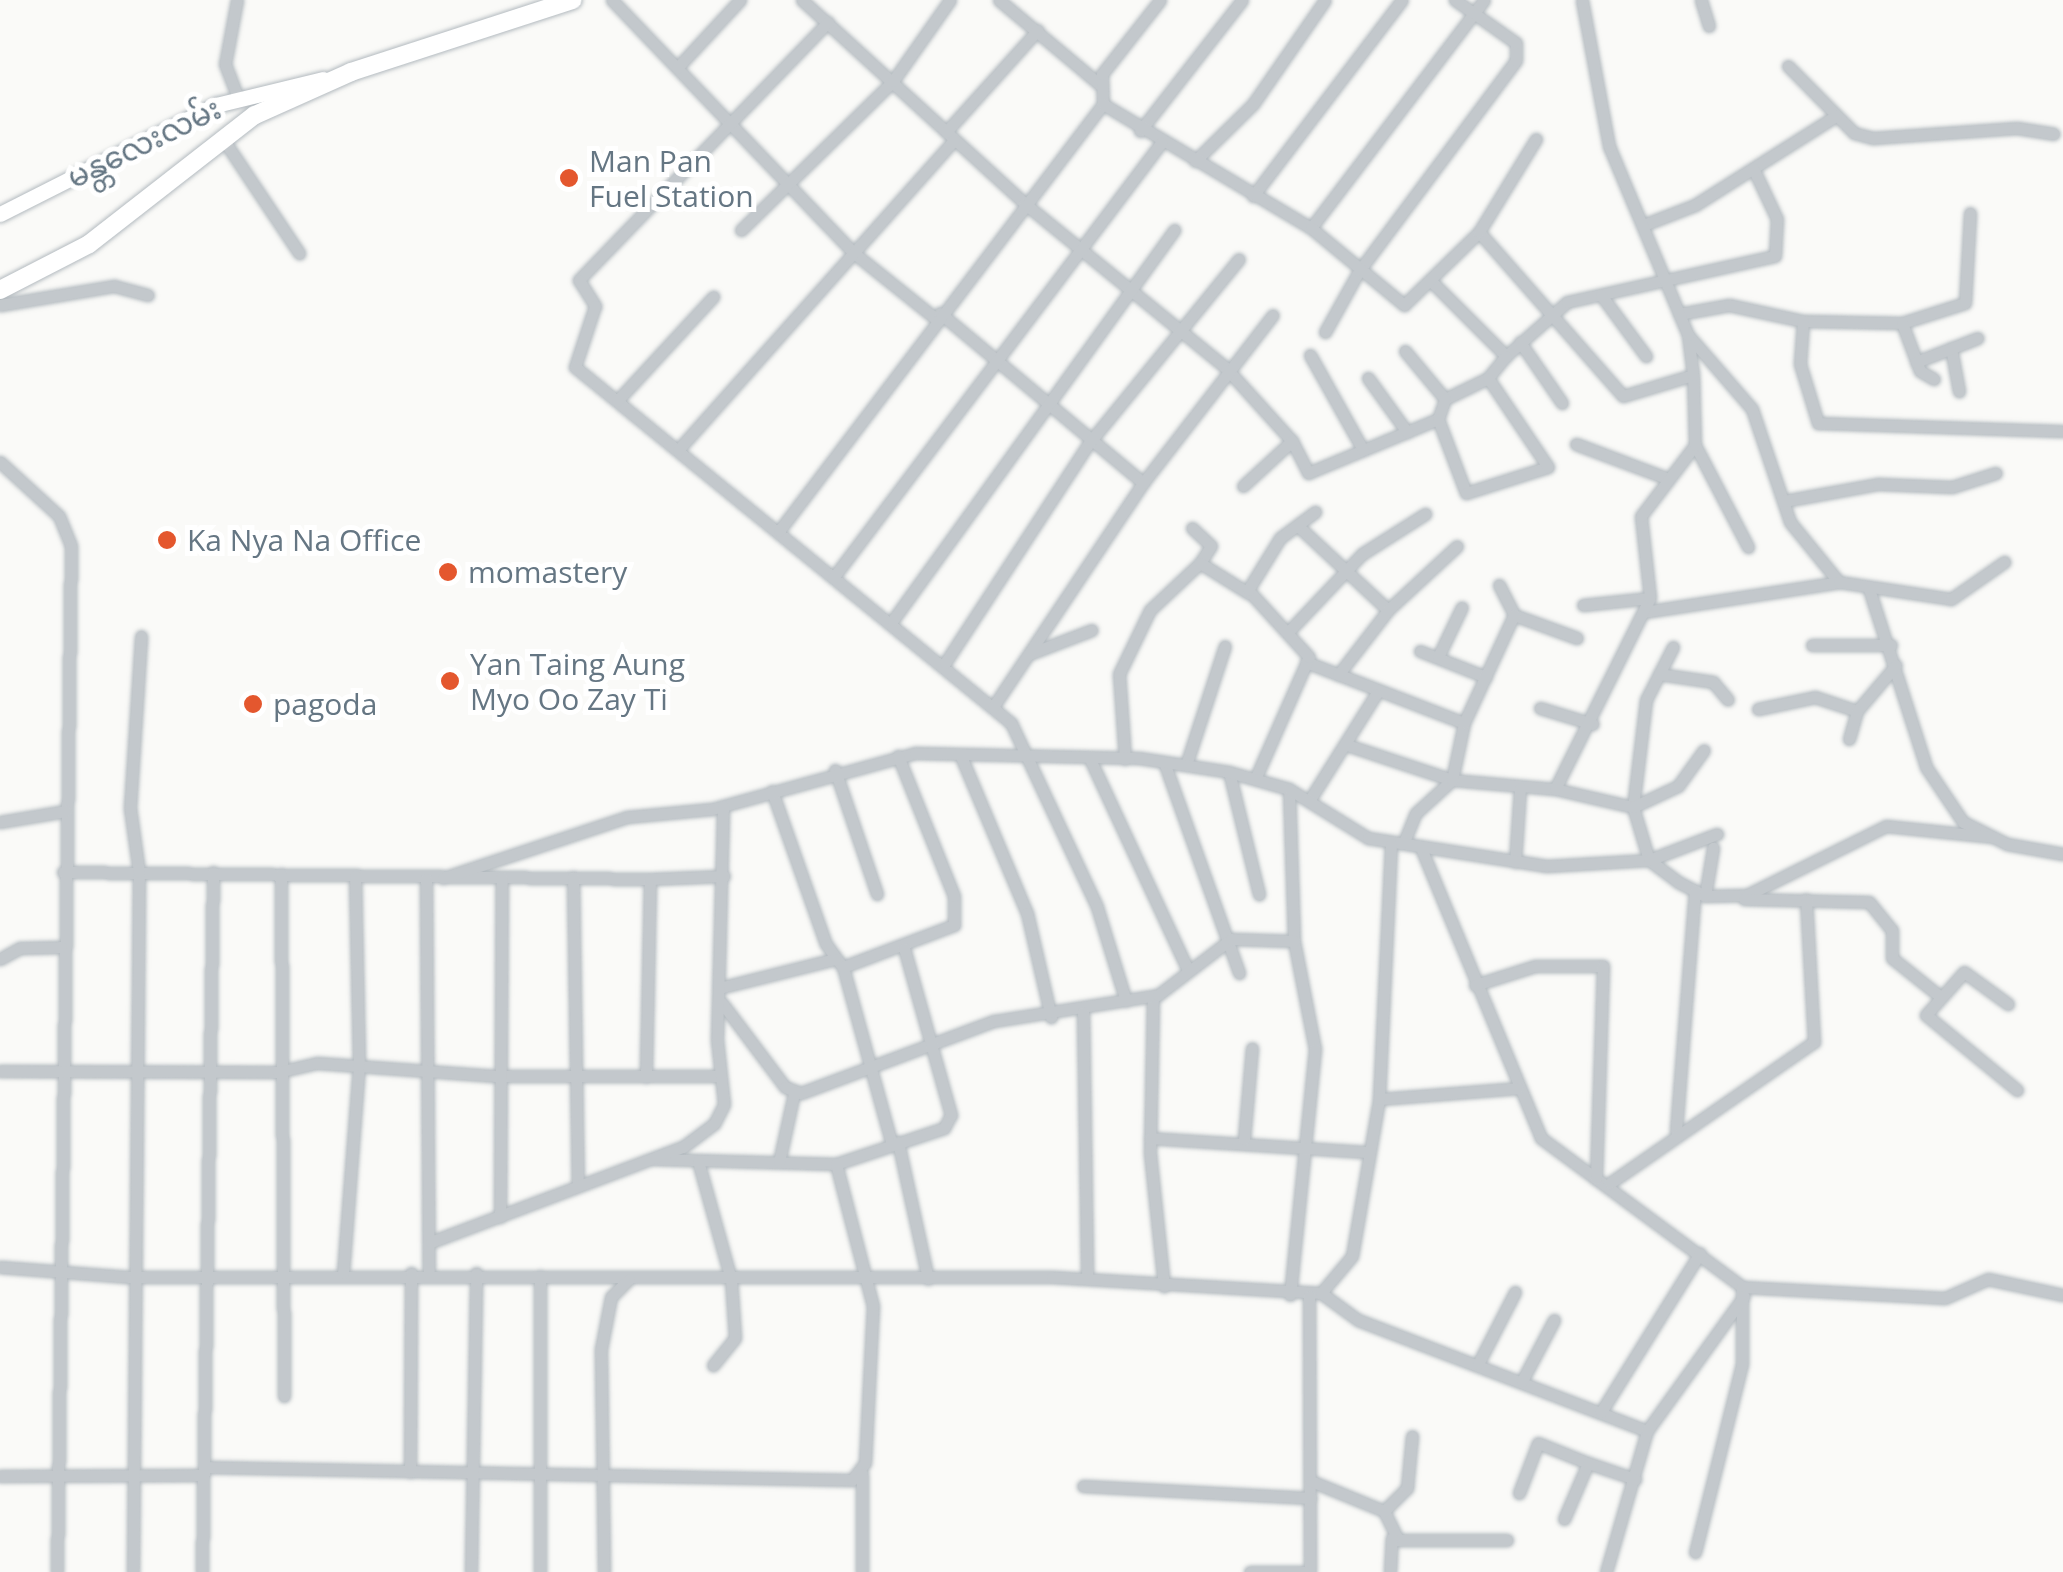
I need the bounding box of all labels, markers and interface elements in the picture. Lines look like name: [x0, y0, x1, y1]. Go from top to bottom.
street label: မန္တလေးလမ်း: [61, 90, 227, 196]
place label: Man Pan Fuel Station: [589, 143, 754, 214]
marker: Man Pan Fuel Station: [558, 167, 580, 189]
place label: Ka Nya Na Office: [187, 522, 421, 558]
marker: Ka Nya Na Office: [156, 529, 178, 551]
place label: momastery: [468, 554, 627, 590]
marker: momastery: [437, 561, 459, 583]
place label: Yan Taing Aung Myo Oo Zay Ti: [470, 646, 685, 716]
marker: Yan Taing Aung Myo Oo Zay Ti: [439, 670, 461, 692]
place label: pagoda: [273, 686, 377, 722]
marker: pagoda: [242, 693, 264, 715]

